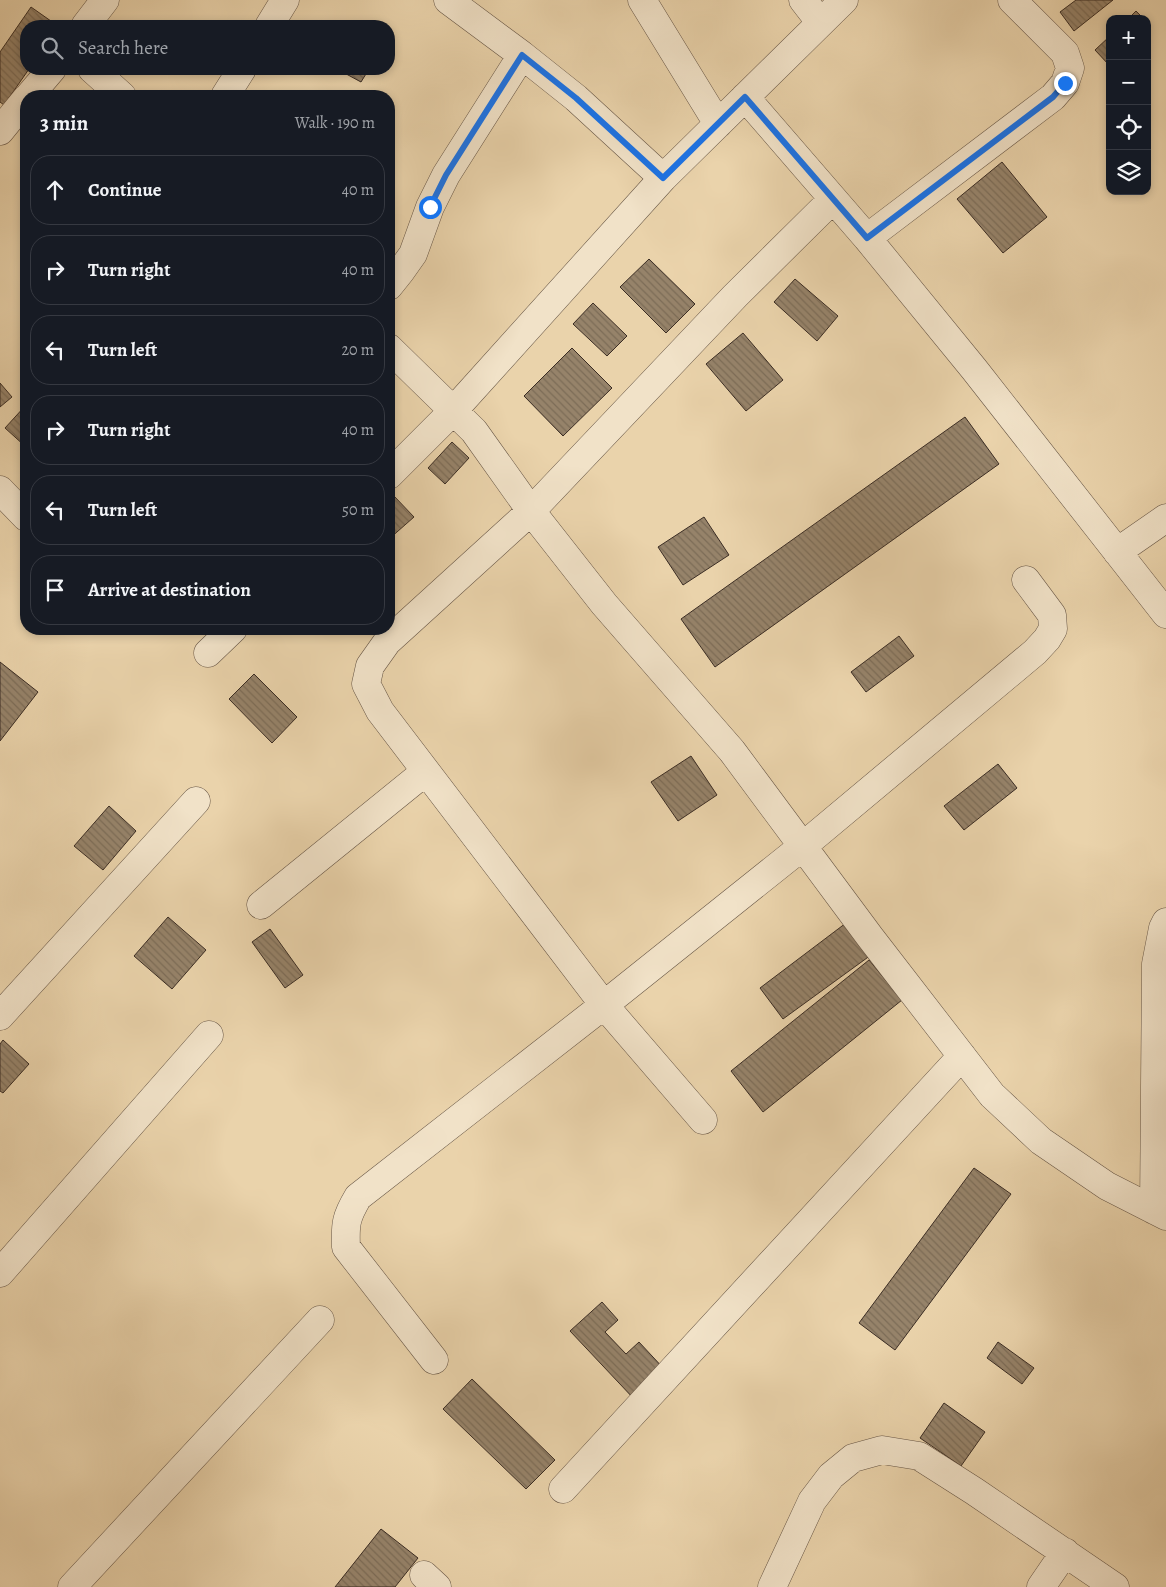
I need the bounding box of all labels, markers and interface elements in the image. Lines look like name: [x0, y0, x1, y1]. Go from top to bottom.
map controls: [1106, 15, 1151, 195]
button: +: [1106, 15, 1151, 60]
search box: [20, 20, 395, 75]
icon: search: [38, 34, 66, 62]
text: Search here: [78, 35, 168, 61]
button: −: [1106, 60, 1151, 105]
route end: [1054, 72, 1077, 95]
button: locate: [1106, 105, 1151, 150]
text: 3 min: [40, 109, 88, 137]
text: Walk · 190 m: [295, 112, 375, 134]
button: layers: [1106, 150, 1151, 195]
icon: ahead: [41, 176, 69, 204]
text: Continue: [88, 177, 162, 203]
text: 40 m: [342, 179, 374, 201]
route start: [419, 196, 442, 219]
icon: right: [41, 256, 69, 284]
text: Turn right: [88, 257, 170, 283]
text: 40 m: [342, 259, 374, 281]
icon: left: [41, 336, 69, 364]
text: Turn left: [88, 337, 157, 363]
text: 20 m: [341, 339, 374, 361]
icon: right: [41, 416, 69, 444]
text: Turn right: [88, 417, 170, 443]
text: 40 m: [342, 419, 374, 441]
icon: left: [41, 496, 69, 524]
text: Turn left: [88, 497, 157, 523]
text: 50 m: [342, 499, 374, 521]
icon: arrive: [41, 576, 69, 604]
text: Arrive at destination: [88, 577, 251, 603]

